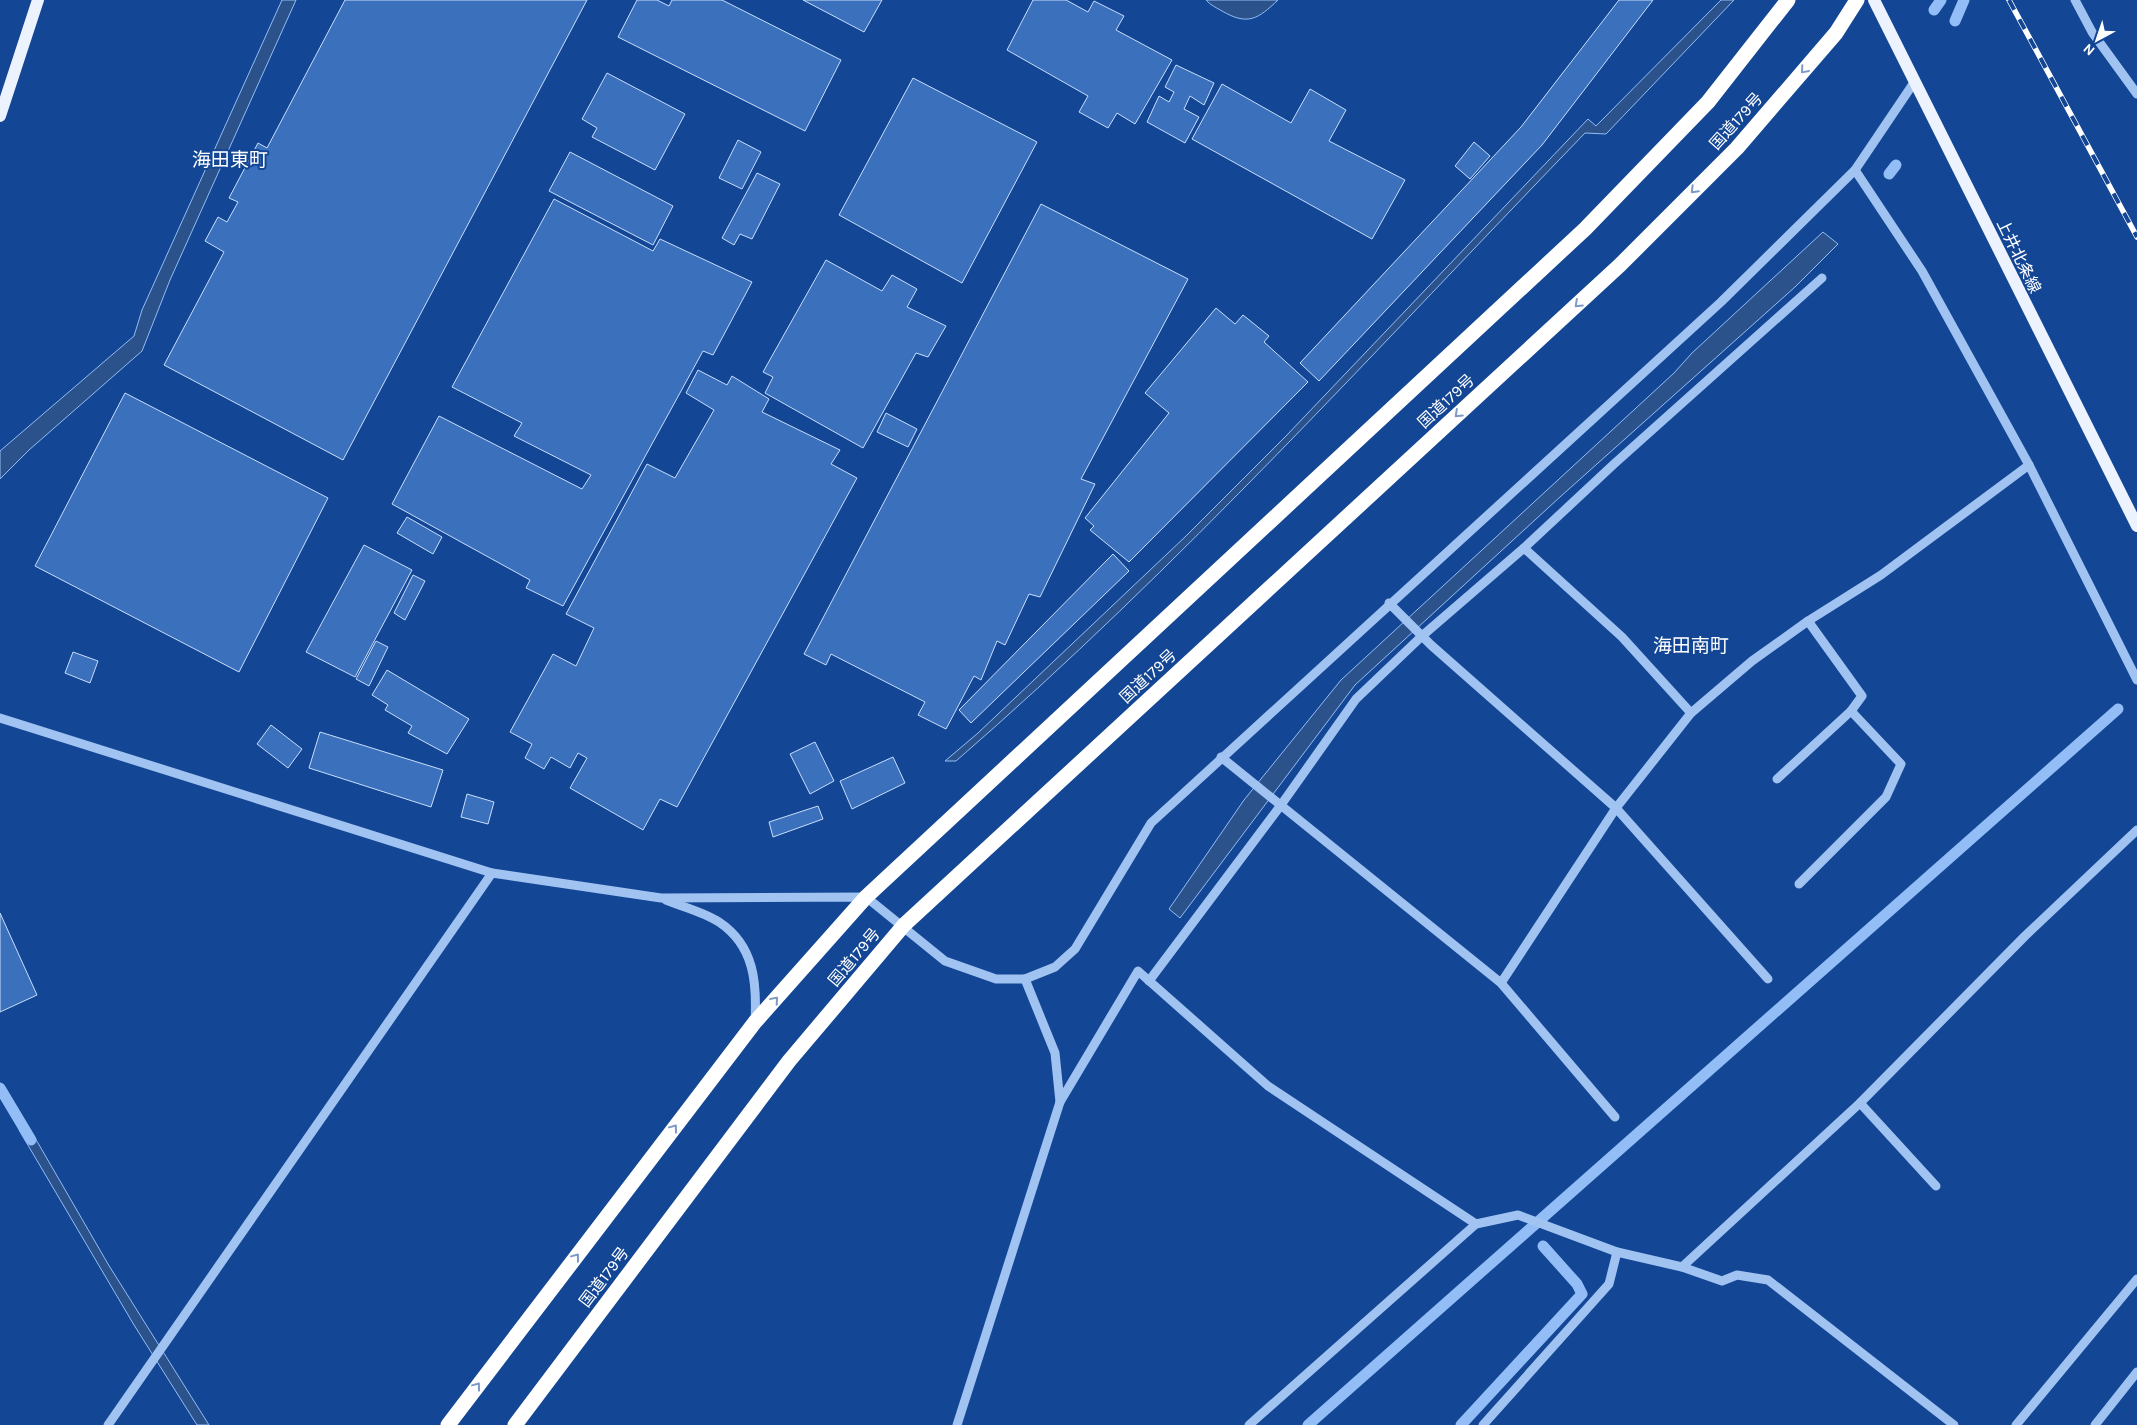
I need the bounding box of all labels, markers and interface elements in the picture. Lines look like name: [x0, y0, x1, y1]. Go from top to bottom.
north arrow: [2072, 15, 2122, 65]
text: N: [2080, 40, 2098, 59]
one-way arrow: [1800, 65, 1809, 74]
street label: 国道179号: [1705, 89, 1767, 153]
district label: 海田東町: [192, 149, 268, 171]
one-way arrow: [1691, 185, 1700, 194]
street label: 上井北条線: [1993, 216, 2045, 296]
one-way arrow: [1574, 298, 1583, 307]
street label: 国道179号: [1414, 370, 1478, 432]
one-way arrow: [1455, 408, 1464, 417]
district label: 海田南町: [1653, 635, 1729, 657]
street label: 国道179号: [1116, 645, 1180, 707]
street label: 国道179号: [824, 924, 884, 990]
one-way arrow: [769, 997, 778, 1006]
one-way arrow: [669, 1125, 677, 1134]
street label: 国道179号: [575, 1243, 633, 1311]
one-way arrow: [570, 1254, 578, 1263]
one-way arrow: [471, 1382, 480, 1392]

